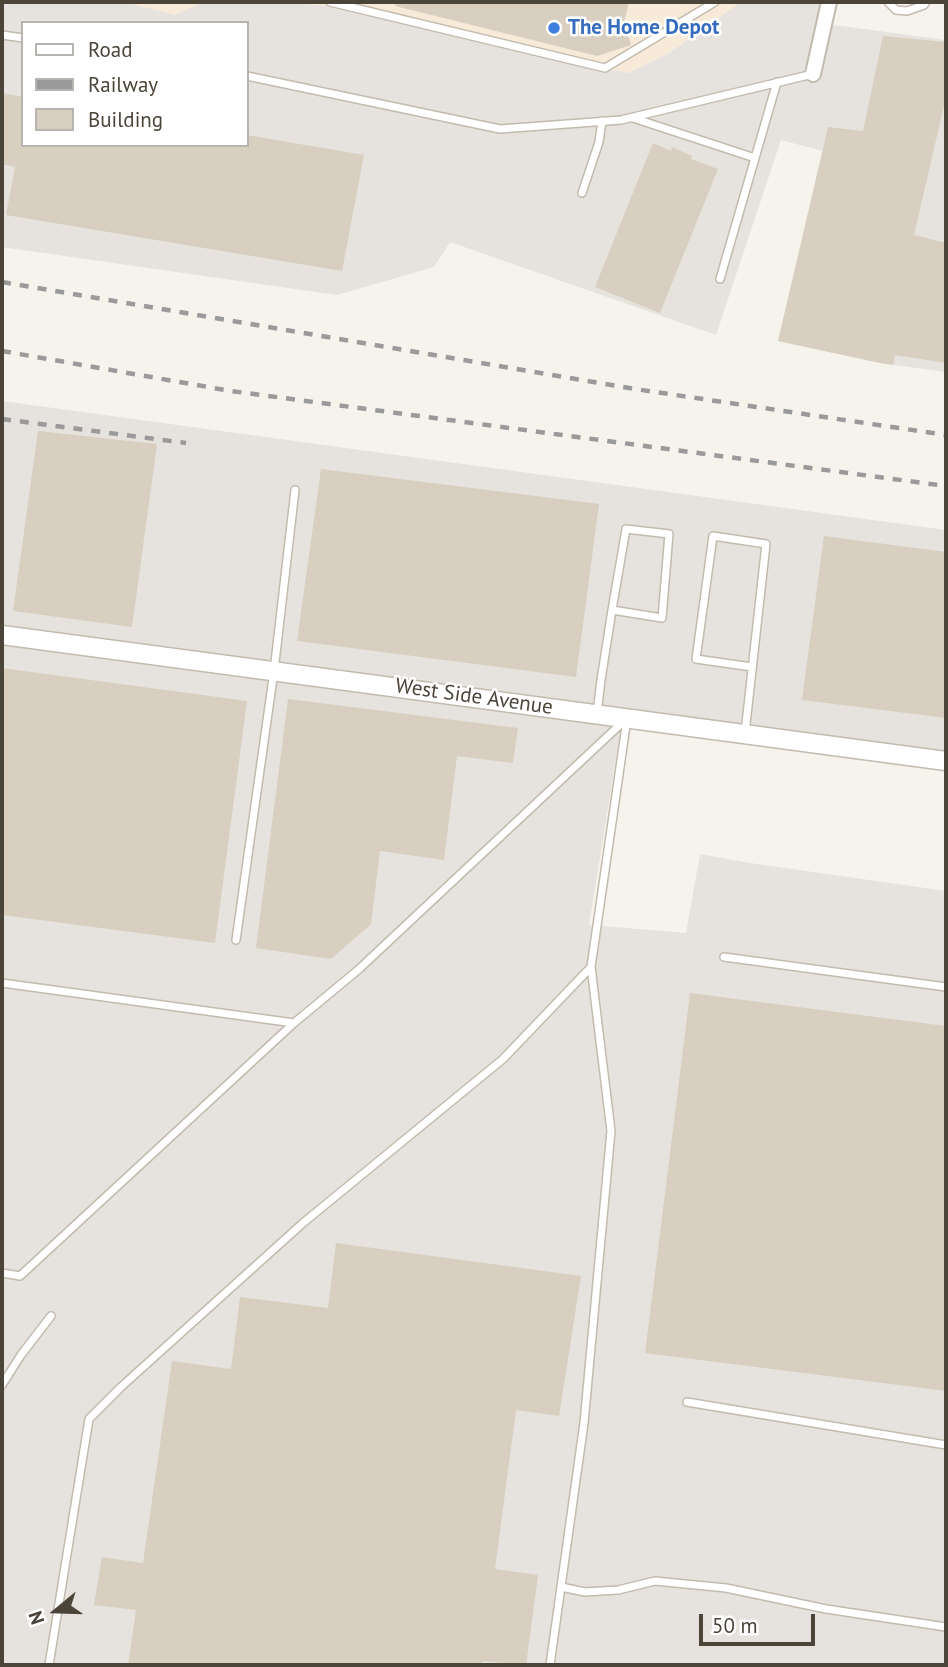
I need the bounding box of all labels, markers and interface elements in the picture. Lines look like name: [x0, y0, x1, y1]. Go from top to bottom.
place label: The Home Depot: [568, 15, 719, 41]
marker: The Home Depot: [546, 20, 562, 36]
legend: [21, 21, 248, 147]
text: Road: [88, 36, 132, 63]
text: Railway: [88, 71, 158, 98]
text: Building: [88, 106, 163, 133]
street label: West Side Avenue: [394, 673, 554, 721]
north arrow: [21, 1576, 91, 1646]
scale bar: [703, 1600, 818, 1644]
text: N: [23, 1608, 50, 1628]
text: 50 m: [712, 1612, 758, 1639]

